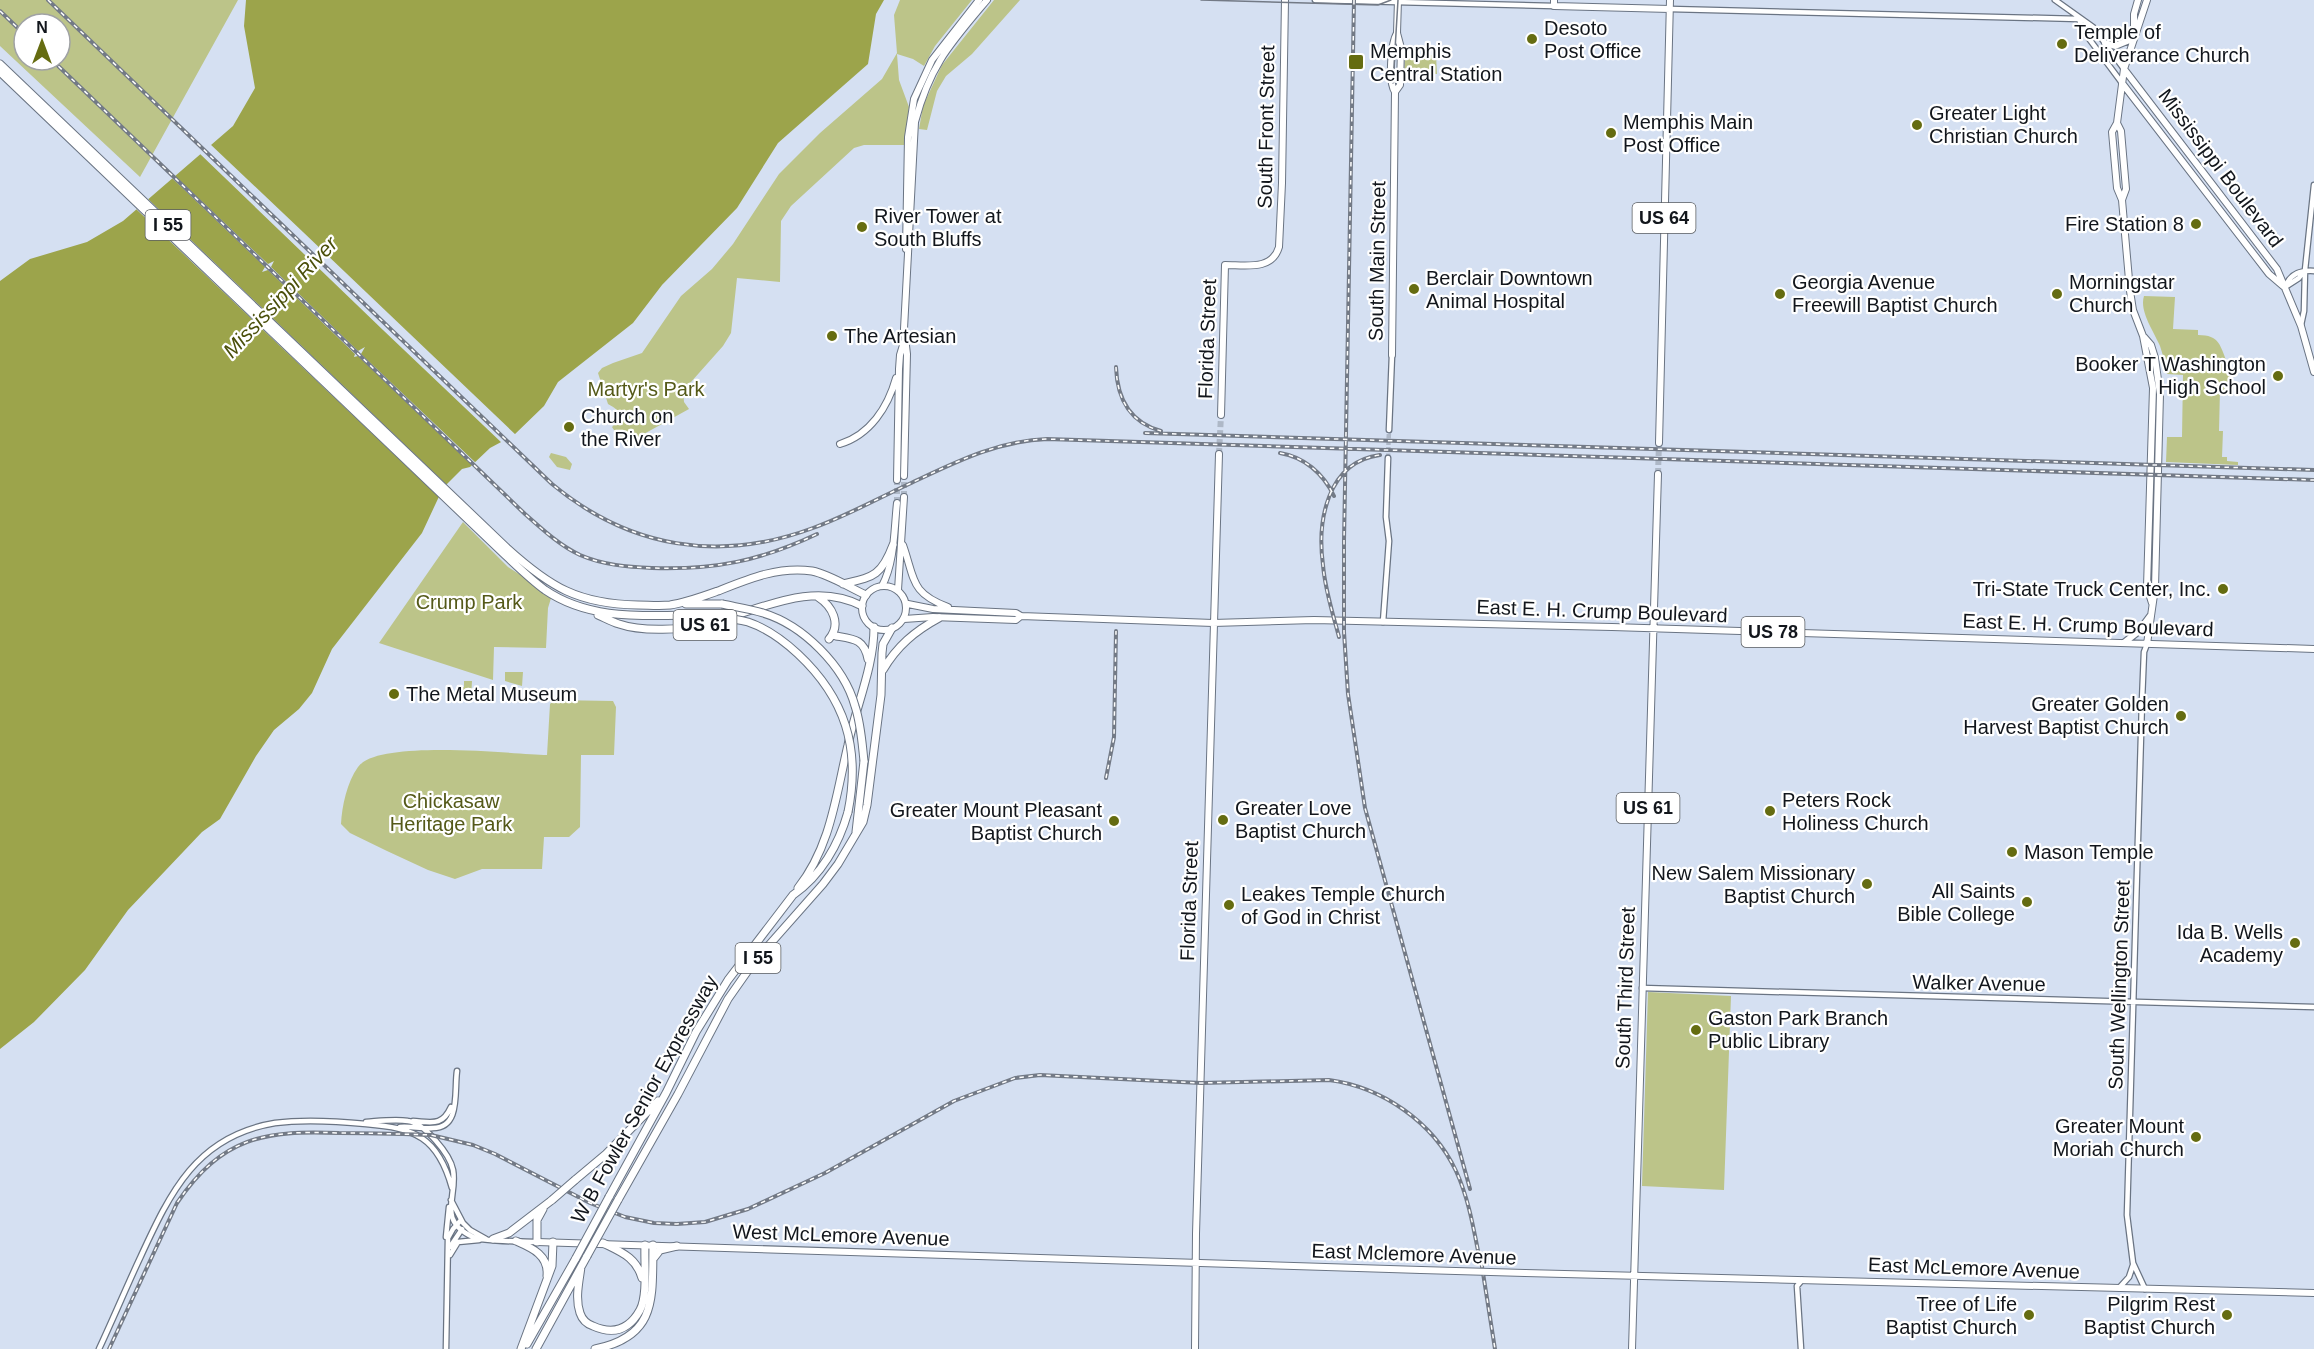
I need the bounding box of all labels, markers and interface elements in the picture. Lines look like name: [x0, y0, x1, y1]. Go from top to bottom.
north arrow: [12, 12, 72, 72]
place label: Desoto Post Office: [1544, 17, 1641, 62]
text: N: [36, 19, 48, 36]
place label: Temple of Deliverance Church: [2074, 21, 2250, 66]
marker: Desoto Post Office: [1525, 32, 1539, 46]
marker: Temple of Deliverance Church: [2055, 37, 2069, 51]
place label: Memphis Central Station: [1370, 40, 1502, 85]
street label: South Front Street: [1254, 45, 1278, 209]
marker: Memphis Central Station: [1347, 53, 1365, 71]
street label: Mississippi Boulevard: [2154, 85, 2288, 251]
place label: Greater Light Christian Church: [1929, 102, 2078, 147]
place label: Memphis Main Post Office: [1623, 111, 1753, 156]
marker: Greater Light Christian Church: [1910, 118, 1924, 132]
marker: Memphis Main Post Office: [1604, 126, 1618, 140]
street label: South Main Street: [1365, 180, 1389, 341]
road number: US 64: [1632, 203, 1696, 233]
place label: River Tower at South Bluffs: [874, 205, 1002, 250]
road number: I 55: [146, 210, 190, 240]
place label: Fire Station 8: [2065, 213, 2184, 235]
marker: Fire Station 8: [2189, 217, 2203, 231]
marker: River Tower at South Bluffs: [855, 220, 869, 234]
water label: Mississippi River: [218, 231, 342, 362]
place label: Berclair Downtown Animal Hospital: [1426, 267, 1593, 312]
place label: Georgia Avenue Freewill Baptist Church: [1792, 271, 1998, 316]
place label: Morningstar Church: [2069, 271, 2175, 316]
street label: Florida Street: [1194, 278, 1220, 399]
marker: Berclair Downtown Animal Hospital: [1407, 282, 1421, 296]
marker: Georgia Avenue Freewill Baptist Church: [1773, 287, 1787, 301]
marker: Morningstar Church: [2050, 287, 2064, 301]
place label: The Artesian: [844, 325, 956, 347]
marker: The Artesian: [825, 329, 839, 343]
place label: Booker T Washington High School: [2075, 353, 2266, 398]
marker: Booker T Washington High School: [2271, 369, 2285, 383]
park label: Martyr's Park: [587, 378, 706, 400]
place label: Church on the River: [581, 405, 673, 450]
marker: Church on the River: [562, 420, 576, 434]
place label: Tri-State Truck Center, Inc.: [1973, 578, 2211, 600]
marker: Tri-State Truck Center, Inc.: [2216, 582, 2230, 596]
park label: Crump Park: [416, 591, 523, 613]
street label: East E. H. Crump Boulevard: [1476, 596, 1728, 626]
road number: US 61: [674, 610, 736, 640]
street label: East E. H. Crump Boulevard: [1962, 610, 2214, 640]
road number: US 78: [1742, 617, 1804, 647]
place label: The Metal Museum: [406, 683, 577, 705]
marker: The Metal Museum: [387, 687, 401, 701]
place label: Greater Golden Harvest Baptist Church: [1963, 693, 2169, 738]
marker: Greater Golden Harvest Baptist Church: [2174, 709, 2188, 723]
place label: Peters Rock Holiness Church: [1782, 789, 1929, 834]
park label: Chickasaw Heritage Park: [390, 790, 513, 835]
road number: US 61: [1616, 793, 1680, 823]
place label: Greater Love Baptist Church: [1235, 797, 1366, 842]
place label: Greater Mount Pleasant Baptist Church: [890, 799, 1102, 844]
marker: Peters Rock Holiness Church: [1763, 804, 1777, 818]
marker: Greater Love Baptist Church: [1216, 813, 1230, 827]
marker: Greater Mount Pleasant Baptist Church: [1107, 814, 1121, 828]
street label: Florida Street: [1176, 840, 1202, 961]
place label: Mason Temple: [2024, 841, 2154, 863]
marker: Mason Temple: [2005, 845, 2019, 859]
place label: New Salem Missionary Baptist Church: [1652, 862, 1855, 907]
marker: New Salem Missionary Baptist Church: [1860, 877, 1874, 891]
street label: South Wellington Street: [2104, 879, 2134, 1090]
place label: All Saints Bible College: [1897, 880, 2015, 925]
place label: Leakes Temple Church of God in Christ: [1241, 883, 1445, 928]
marker: All Saints Bible College: [2020, 895, 2034, 909]
marker: Leakes Temple Church of God in Christ: [1222, 898, 1236, 912]
street label: South Third Street: [1611, 906, 1639, 1069]
place label: Ida B. Wells Academy: [2177, 921, 2283, 966]
marker: Ida B. Wells Academy: [2288, 936, 2302, 950]
road number: I 55: [736, 943, 780, 973]
street label: W B Fowler Senior Expressway: [566, 971, 722, 1227]
street label: Walker Avenue: [1912, 971, 2046, 995]
place label: Gaston Park Branch Public Library: [1708, 1007, 1888, 1052]
marker: Gaston Park Branch Public Library: [1689, 1023, 1703, 1037]
place label: Greater Mount Moriah Church: [2053, 1115, 2184, 1160]
marker: Greater Mount Moriah Church: [2189, 1130, 2203, 1144]
street label: West McLemore Avenue: [732, 1220, 950, 1250]
street label: East Mclemore Avenue: [1311, 1239, 1517, 1269]
street label: East McLemore Avenue: [1868, 1253, 2080, 1283]
place label: Tree of Life Baptist Church: [1886, 1293, 2017, 1338]
place label: Pilgrim Rest Baptist Church: [2084, 1293, 2215, 1338]
marker: Tree of Life Baptist Church: [2022, 1308, 2036, 1322]
marker: Pilgrim Rest Baptist Church: [2220, 1308, 2234, 1322]

